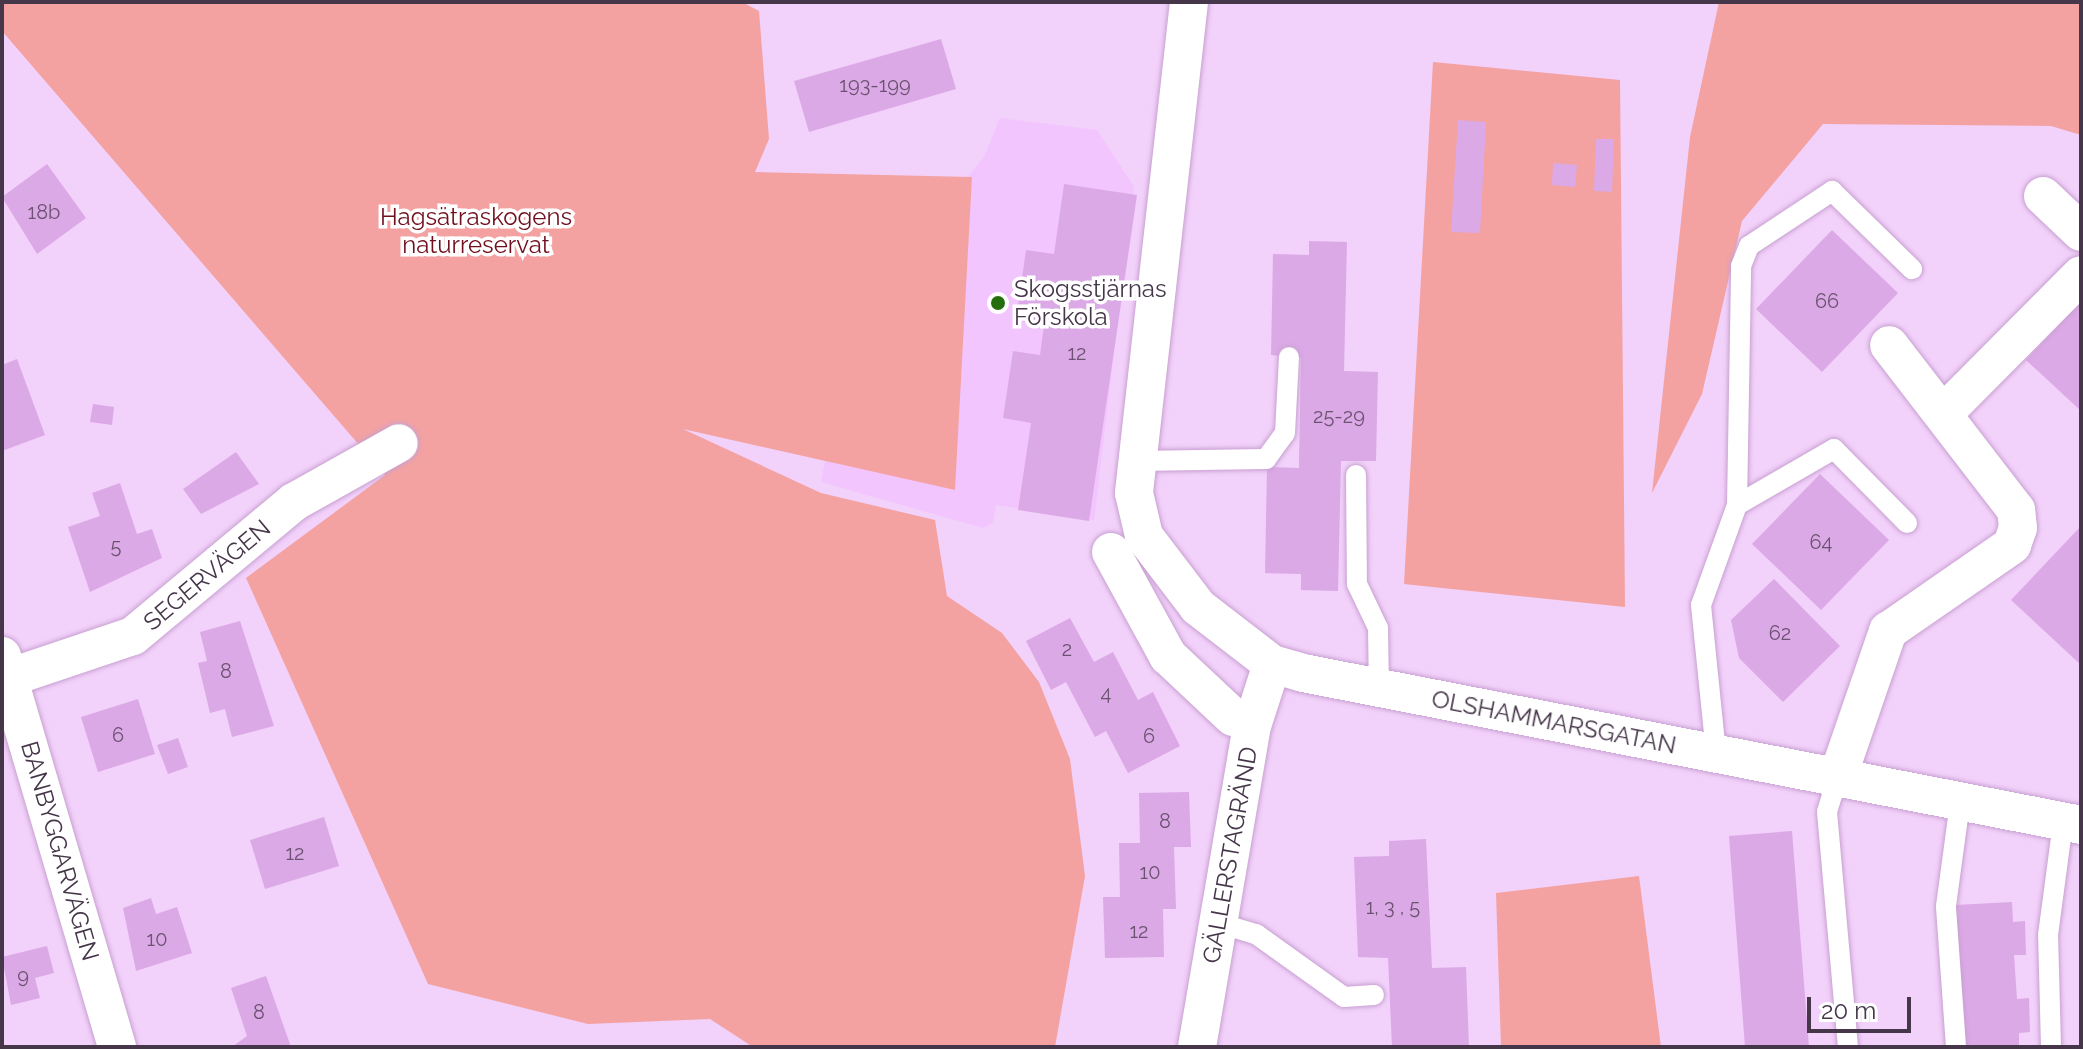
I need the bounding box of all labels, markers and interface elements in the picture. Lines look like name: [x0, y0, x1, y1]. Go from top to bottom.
house number: 193-199: [839, 73, 911, 97]
house number: 18b: [28, 200, 60, 224]
park label: Hagsätraskogens naturreservat: [380, 203, 572, 259]
place label: Skogsstjärnas Förskola: [1014, 275, 1167, 331]
house number: 66: [1815, 289, 1839, 313]
marker: Skogsstjärnas Förskola: [989, 294, 1007, 312]
house number: 12: [1068, 341, 1086, 365]
house number: 25-29: [1313, 404, 1365, 428]
street label: SEGERVÄGEN: [138, 514, 276, 636]
house number: 64: [1810, 530, 1832, 554]
house number: 5: [111, 534, 121, 558]
house number: 62: [1769, 621, 1791, 645]
house number: 2: [1062, 637, 1072, 661]
house number: 8: [220, 659, 232, 683]
house number: 4: [1101, 681, 1111, 705]
street label: OLSHAMMARSGATAN: [1429, 684, 1679, 760]
house number: 6: [112, 723, 124, 747]
house number: 6: [1143, 724, 1155, 748]
street label: BANBYGGARVÄGEN: [15, 738, 105, 964]
street label: GÄLLERSTAGRÄND: [1197, 744, 1263, 966]
house number: 8: [1159, 809, 1171, 833]
house number: 12: [286, 841, 304, 865]
house number: 10: [1140, 860, 1160, 884]
house number: 1, 3 , 5: [1366, 895, 1420, 919]
house number: 12: [1130, 919, 1148, 943]
house number: 10: [147, 927, 167, 951]
house number: 9: [17, 964, 29, 988]
scale bar: [1811, 981, 1915, 1031]
text: 20 m: [1821, 996, 1876, 1025]
house number: 8: [253, 1000, 265, 1024]

